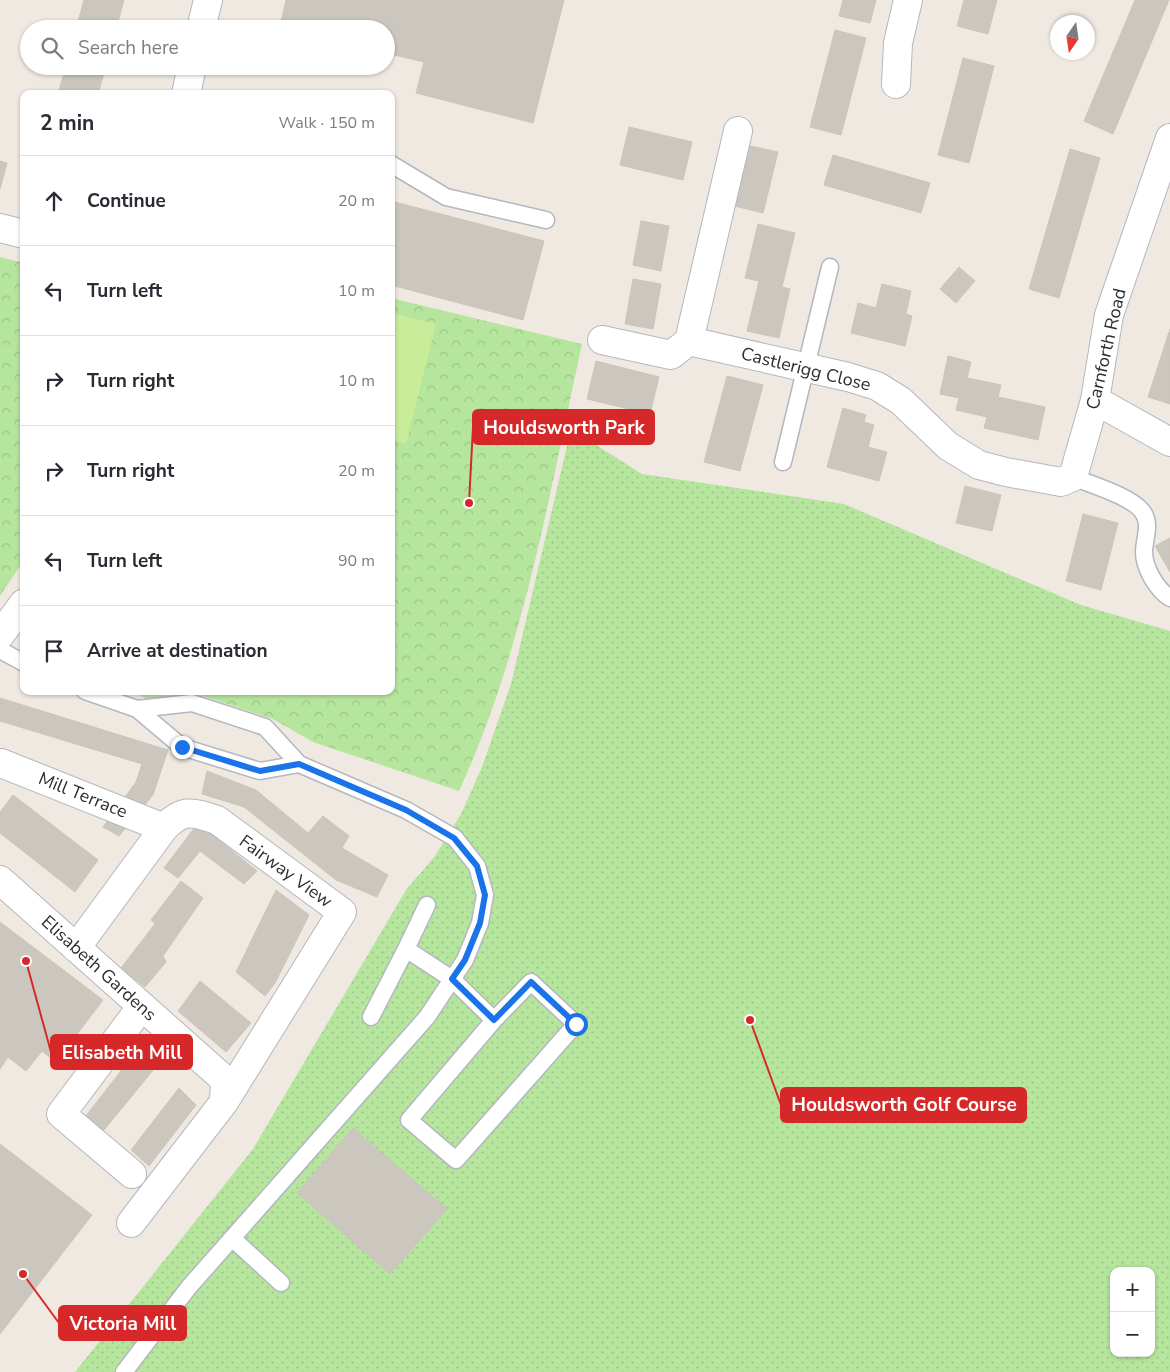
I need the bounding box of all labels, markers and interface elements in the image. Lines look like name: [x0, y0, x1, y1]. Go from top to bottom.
north arrow: [1050, 15, 1095, 60]
search box: [20, 20, 395, 75]
icon: search: [38, 34, 66, 62]
text: Search here: [78, 35, 179, 61]
text: 2 min: [40, 109, 94, 137]
text: Walk · 150 m: [279, 112, 375, 134]
icon: ahead: [40, 187, 68, 215]
text: Continue: [87, 188, 166, 214]
text: 20 m: [338, 190, 375, 212]
icon: left: [40, 277, 68, 305]
text: Turn left: [87, 278, 162, 304]
text: 10 m: [338, 280, 375, 302]
street label: Carnforth Road: [1080, 286, 1132, 412]
street label: Castlerigg Close: [739, 341, 873, 397]
icon: right: [40, 367, 68, 395]
text: Turn right: [87, 368, 174, 394]
text: 10 m: [338, 370, 375, 392]
callout: Houldsworth Park: [473, 410, 654, 444]
text: Houldsworth Park: [483, 415, 646, 441]
icon: right: [40, 457, 68, 485]
text: Turn right: [87, 458, 174, 484]
text: 20 m: [338, 460, 375, 482]
icon: left: [40, 547, 68, 575]
text: Turn left: [87, 548, 162, 574]
text: 90 m: [338, 550, 375, 572]
icon: arrive: [40, 637, 68, 665]
text: Arrive at destination: [87, 638, 268, 664]
route end: [171, 736, 194, 759]
street label: Mill Terrace: [35, 766, 131, 824]
street label: Fairway View: [235, 829, 337, 913]
street label: Elisabeth Gardens: [36, 910, 162, 1026]
route start: [565, 1013, 588, 1036]
callout: Elisabeth Mill: [51, 1035, 192, 1069]
text: Elisabeth Mill: [62, 1040, 182, 1066]
callout: Houldsworth Golf Course: [781, 1088, 1026, 1122]
text: Houldsworth Golf Course: [791, 1092, 1017, 1118]
map controls: [1110, 1267, 1155, 1357]
button: +: [1110, 1267, 1155, 1312]
callout: Victoria Mill: [59, 1306, 186, 1340]
text: Victoria Mill: [69, 1311, 176, 1337]
button: −: [1110, 1312, 1155, 1357]

